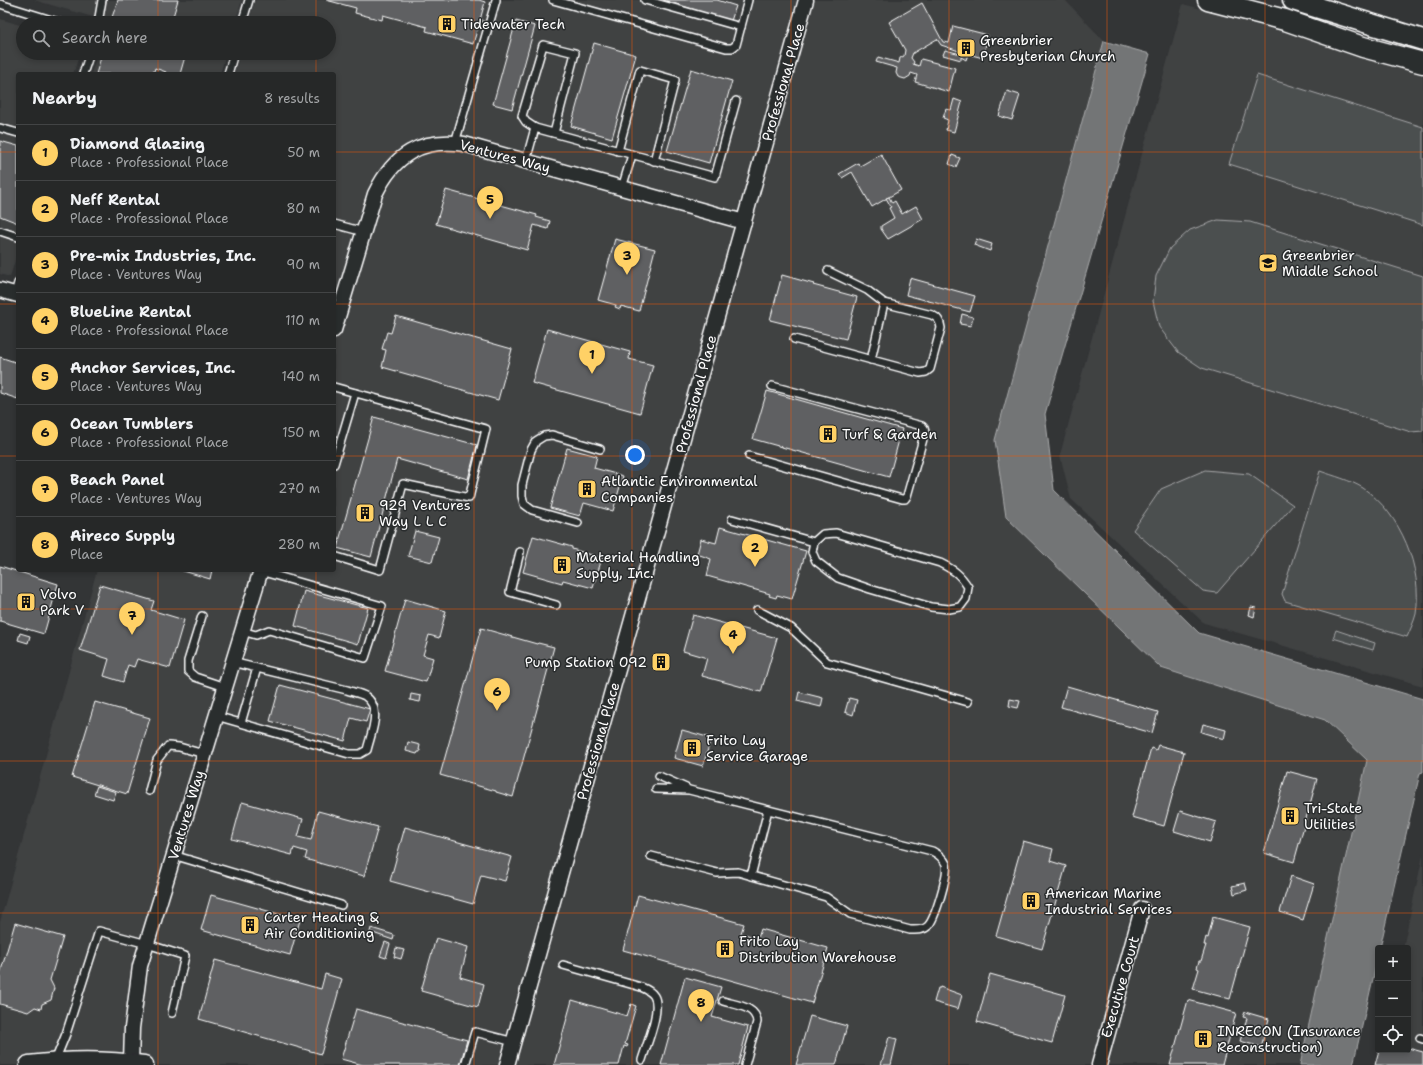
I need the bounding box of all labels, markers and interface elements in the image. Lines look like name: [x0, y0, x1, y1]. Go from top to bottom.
building icon: Tidewater Tech: [436, 13, 458, 35]
place label: Tidewater Tech: [461, 15, 565, 33]
search box: [16, 16, 336, 60]
street label: Professional Place: [758, 21, 808, 143]
icon: search: [30, 27, 52, 49]
text: Search here: [62, 28, 148, 48]
place label: Greenbrier Presbyterian Church: [980, 31, 1116, 65]
building icon: Greenbrier Presbyterian Church: [955, 37, 977, 59]
text: Nearby: [32, 87, 97, 109]
text: 8 results: [264, 90, 320, 107]
text: Diamond Glazing: [70, 134, 205, 154]
street label: Ventures Way: [458, 135, 552, 177]
text: 1: [42, 144, 48, 161]
text: 50 m: [287, 144, 320, 161]
text: Place · Professional Place: [70, 154, 229, 171]
pin: 5: [477, 186, 503, 219]
text: Neff Rental: [70, 190, 160, 210]
text: 2: [40, 200, 50, 217]
text: 80 m: [286, 200, 320, 217]
text: Place · Professional Place: [70, 210, 229, 227]
pin: 3: [614, 242, 640, 275]
text: Pre-mix Industries, Inc.: [70, 246, 256, 266]
place label: Greenbrier Middle School: [1282, 246, 1378, 280]
school or university icon: Greenbrier Middle School: [1257, 252, 1279, 274]
text: 3: [40, 256, 50, 273]
text: 90 m: [286, 256, 320, 273]
text: Place · Ventures Way: [70, 266, 202, 283]
text: BlueLine Rental: [70, 302, 191, 322]
text: 4: [40, 312, 50, 329]
text: 110 m: [285, 312, 320, 329]
text: Place · Professional Place: [70, 322, 229, 339]
street label: Professional Place: [672, 333, 720, 455]
pin: 1: [579, 341, 605, 374]
text: Anchor Services, Inc.: [70, 358, 235, 378]
text: 5: [41, 368, 49, 385]
text: 140 m: [281, 368, 320, 385]
text: Place · Ventures Way: [70, 378, 202, 395]
text: Ocean Tumblers: [70, 414, 193, 434]
building icon: Turf & Garden: [817, 423, 839, 445]
text: 6: [40, 424, 50, 441]
text: 150 m: [282, 424, 320, 441]
place label: Turf & Garden: [842, 425, 937, 443]
text: Place · Professional Place: [70, 434, 229, 451]
your location: [625, 445, 645, 465]
text: Beach Panel: [70, 470, 164, 490]
place label: Atlantic Environmental Companies: [601, 472, 758, 506]
building icon: Atlantic Environmental Companies: [576, 478, 598, 500]
text: 7: [40, 480, 50, 497]
text: 270 m: [278, 480, 320, 497]
text: Place · Ventures Way: [70, 490, 202, 507]
place label: 929 Ventures Way L L C: [379, 496, 471, 530]
building icon: 929 Ventures Way L L C: [354, 502, 376, 524]
text: Aireco Supply: [70, 526, 175, 546]
pin: 2: [742, 534, 768, 567]
text: 8: [40, 536, 50, 553]
text: 280 m: [278, 536, 320, 553]
text: Place: [70, 546, 103, 563]
place label: Material Handling Supply, Inc.: [576, 548, 700, 582]
building icon: Material Handling Supply, Inc.: [551, 554, 573, 576]
place label: Volvo Park V: [40, 585, 85, 619]
building icon: Volvo Park V: [15, 591, 37, 613]
pin: 7: [119, 602, 145, 635]
pin: 4: [720, 621, 746, 654]
building icon: Pump Station 092: [650, 651, 672, 673]
place label: Pump Station 092: [525, 653, 647, 671]
pin: 6: [484, 678, 510, 711]
street label: Professional Place: [573, 680, 623, 802]
place label: Frito Lay Service Garage: [706, 731, 808, 765]
building icon: Frito Lay Service Garage: [681, 737, 703, 759]
street label: Ventures Way: [164, 768, 208, 862]
place label: Tri-State Utilities: [1304, 799, 1362, 833]
building icon: Tri-State Utilities: [1279, 805, 1301, 827]
place label: American Marine Industrial Services: [1045, 884, 1172, 918]
building icon: American Marine Industrial Services: [1020, 890, 1042, 912]
place label: Carter Heating & Air Conditioning: [264, 908, 379, 942]
building icon: Carter Heating & Air Conditioning: [239, 914, 261, 936]
place label: Frito Lay Distribution Warehouse: [739, 932, 897, 966]
street label: Executive Court: [1097, 934, 1143, 1040]
building icon: Frito Lay Distribution Warehouse: [714, 938, 736, 960]
map controls: [1375, 945, 1411, 1053]
button: +: [1375, 945, 1411, 981]
button: −: [1375, 981, 1411, 1017]
pin: 8: [688, 989, 714, 1022]
button: locate: [1375, 1017, 1411, 1053]
place label: INRECON (Insurance Reconstruction): [1217, 1022, 1361, 1056]
building icon: INRECON (Insurance Reconstruction): [1192, 1028, 1214, 1050]

